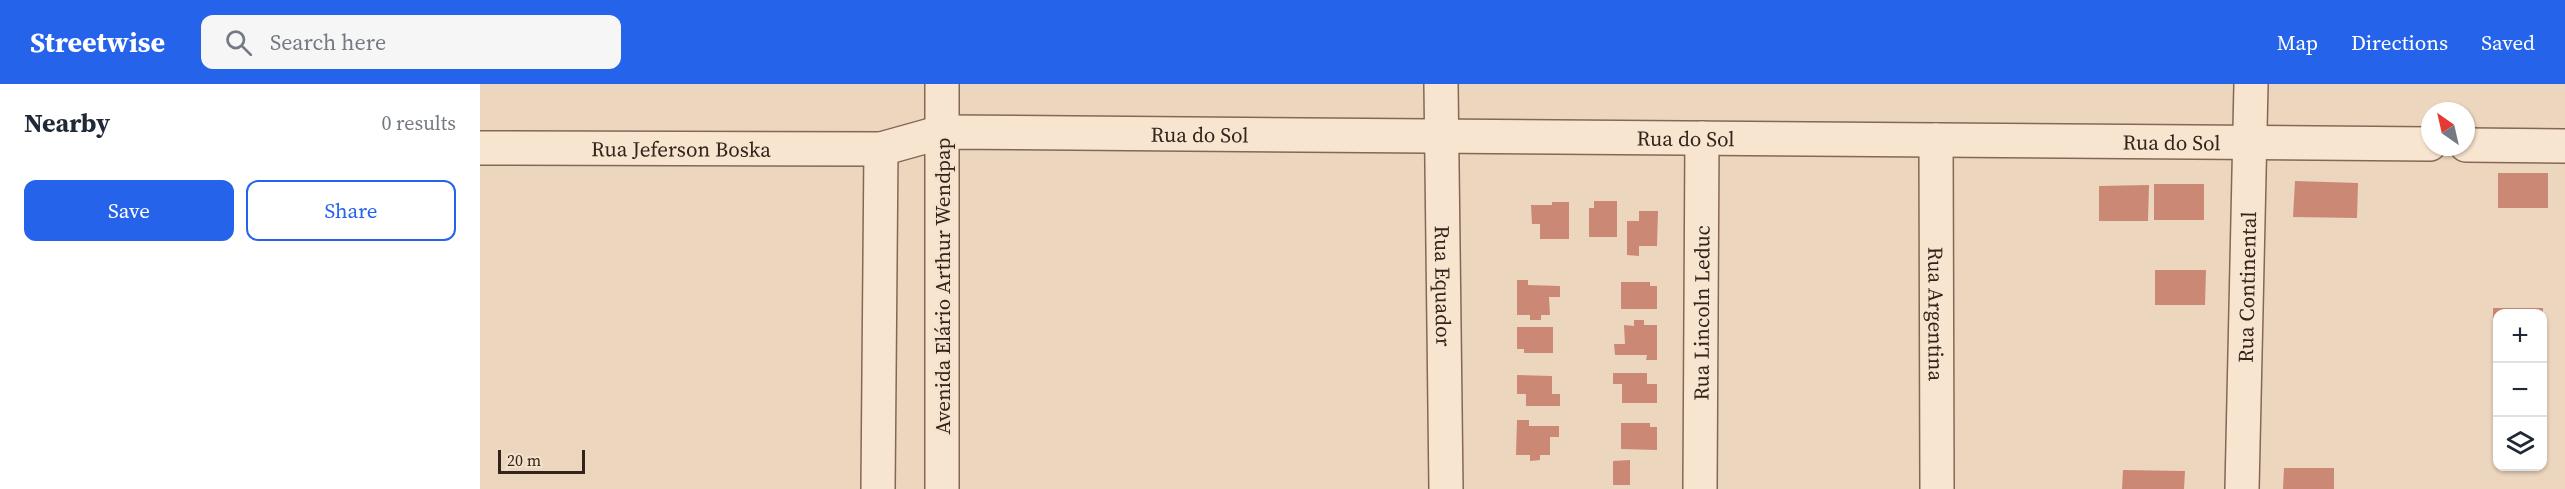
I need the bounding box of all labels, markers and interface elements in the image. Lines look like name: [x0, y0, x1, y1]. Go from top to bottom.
search box: [201, 15, 621, 69]
text: Streetwise: [30, 23, 165, 61]
icon: search: [222, 26, 255, 59]
text: Search here: [270, 27, 386, 57]
text: Map: [2277, 28, 2318, 57]
text: Directions: [2351, 28, 2448, 57]
text: Saved: [2481, 28, 2535, 57]
north arrow: [2421, 102, 2475, 156]
text: Nearby: [24, 105, 110, 141]
text: 0 results: [381, 109, 456, 137]
street label: Rua do Sol: [1151, 119, 1249, 149]
street label: Rua do Sol: [1637, 123, 1735, 153]
street label: Rua do Sol: [2123, 127, 2221, 157]
street label: Rua Jeferson Boska: [591, 134, 771, 163]
street label: Avenida Elário Arthur Wendpap: [928, 137, 957, 435]
button: Save: [24, 180, 234, 241]
button: Share: [246, 180, 456, 241]
street label: Rua Continental: [2230, 211, 2263, 363]
street label: Rua Equador: [1428, 225, 1459, 347]
street label: Rua Lincoln Leduc: [1686, 225, 1716, 401]
street label: Rua Argentina: [1922, 247, 1951, 382]
map controls: [2493, 309, 2547, 471]
button: +: [2493, 309, 2547, 363]
button: −: [2493, 363, 2547, 417]
button: layers: [2493, 417, 2547, 471]
scale bar: [498, 447, 585, 474]
text: 20 m: [507, 449, 541, 471]

